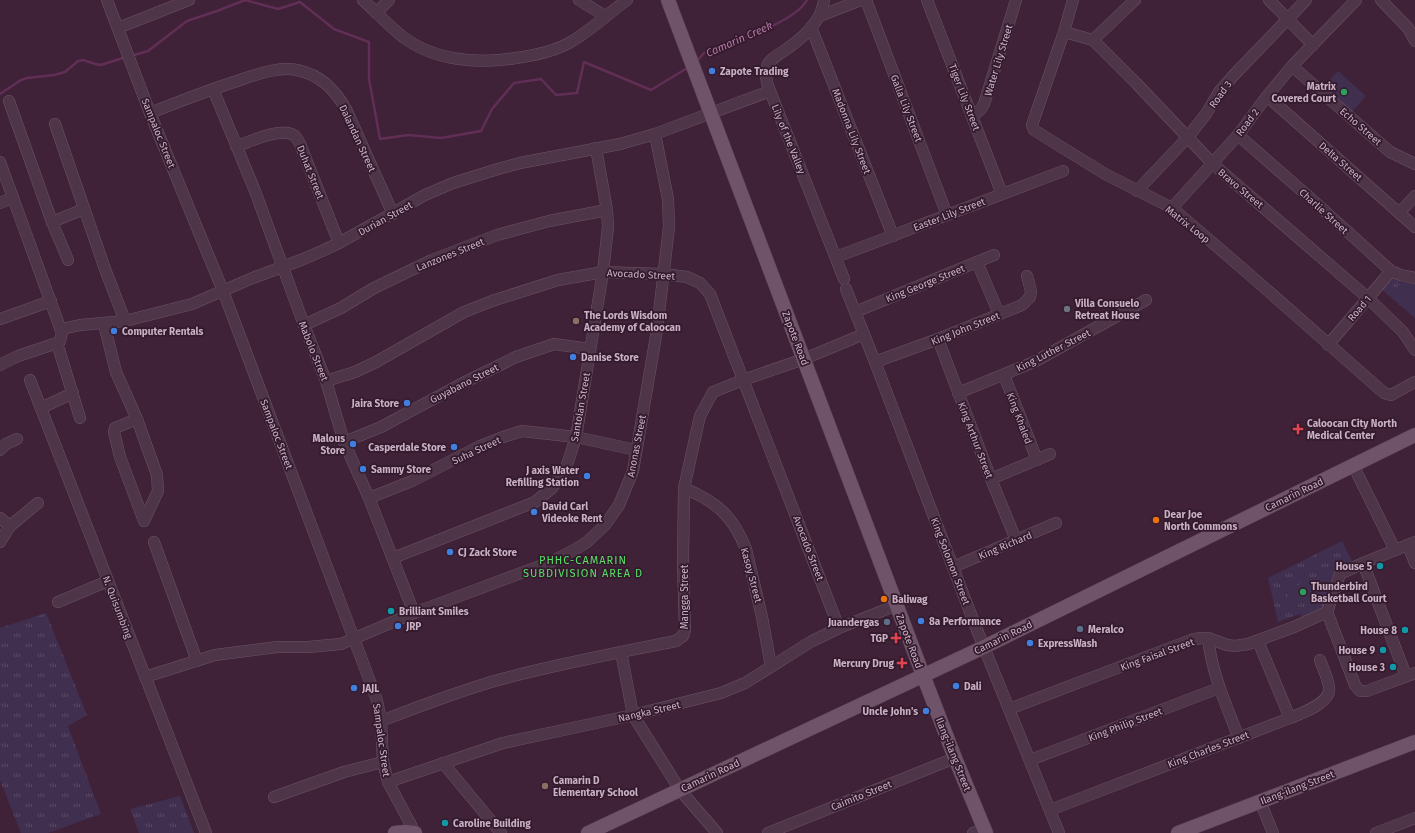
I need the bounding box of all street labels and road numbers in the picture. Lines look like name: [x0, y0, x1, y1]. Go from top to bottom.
street label: Water Lily Street: [982, 23, 1016, 98]
street label: Tiger Lily Street: [946, 62, 982, 133]
street label: Galla Lily Street: [888, 73, 925, 144]
street label: Road 3: [1207, 79, 1235, 111]
street label: Madonna Lily Street: [829, 87, 873, 176]
street label: Sampaloc Street: [139, 97, 178, 170]
street label: Dalandan Street: [336, 103, 378, 174]
street label: Lily of the Valley: [769, 103, 808, 176]
street label: Echo Street: [1337, 105, 1384, 148]
street label: Road 2: [1234, 107, 1262, 138]
street label: Delta Street: [1316, 140, 1365, 184]
street label: Duhat Street: [294, 144, 326, 201]
street label: Bravo Street: [1215, 166, 1266, 211]
street label: Charlie Street: [1296, 187, 1351, 237]
street label: Easter Lily Street: [912, 196, 987, 234]
street label: Durian Street: [356, 199, 415, 239]
street label: Matrix Loop: [1163, 204, 1212, 246]
street label: Lanzones Street: [415, 236, 486, 274]
street label: King George Street: [884, 262, 967, 305]
street label: Avocado Street: [607, 267, 676, 283]
street label: Road 1: [1346, 293, 1374, 324]
street label: Zapote Road: [779, 310, 811, 367]
street label: King John Street: [929, 310, 1002, 348]
street label: Mabolo Street: [296, 320, 331, 383]
street label: King Luther Street: [1014, 327, 1093, 375]
street label: Guyabano Street: [428, 361, 501, 406]
street label: Santolan Street: [569, 371, 593, 443]
street label: King Khaled: [1004, 391, 1034, 446]
street label: Sampaloc Street: [257, 398, 295, 471]
street label: King Arthur Street: [955, 400, 995, 481]
street label: Anonas Street: [625, 414, 649, 478]
street label: Suha Street: [450, 434, 503, 467]
street label: Camarin Road: [1263, 476, 1325, 514]
street label: Avocado Street: [790, 514, 826, 583]
street label: King Solomon Street: [928, 516, 972, 607]
street label: King Richard: [977, 529, 1034, 563]
street label: Kasoy Street: [738, 546, 764, 604]
street label: Mangga Street: [679, 564, 691, 629]
street label: N. Quisumbing: [100, 574, 135, 641]
street label: Zapote Road: [893, 613, 925, 670]
street label: Camarin Road: [972, 619, 1034, 657]
street label: King Faisal Street: [1119, 636, 1196, 674]
street label: Nangka Street: [617, 699, 682, 725]
street label: Sampaloc Street: [370, 703, 392, 778]
street label: King Philip Street: [1087, 705, 1164, 745]
street label: Ilang-ilang Street: [933, 716, 973, 793]
street label: King Charles Street: [1166, 729, 1251, 771]
street label: Camarin Road: [679, 757, 742, 795]
street label: Ilang-ilang Street: [1259, 768, 1336, 808]
street label: Caimito Street: [829, 778, 894, 814]

